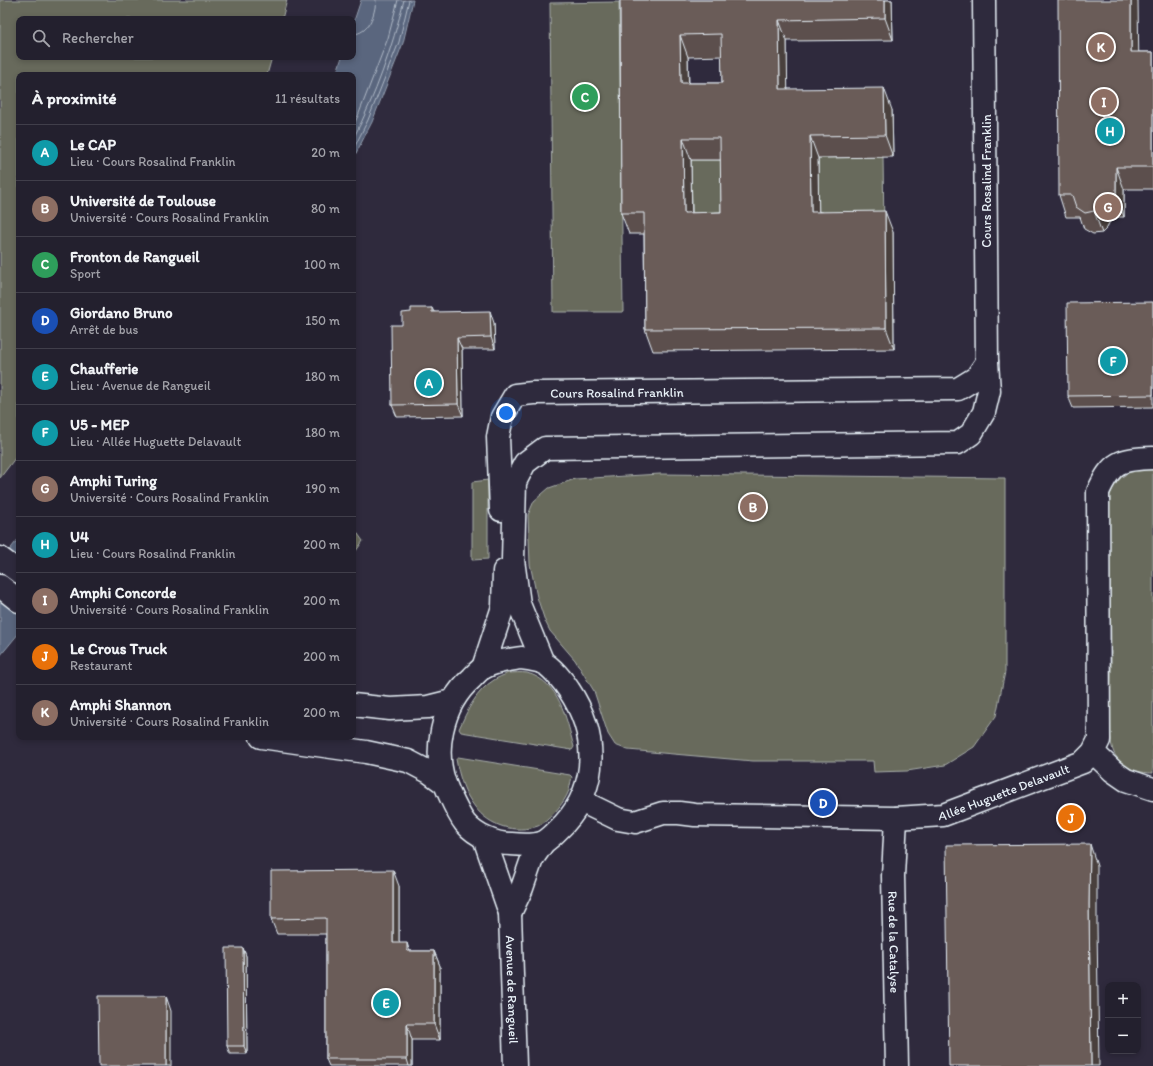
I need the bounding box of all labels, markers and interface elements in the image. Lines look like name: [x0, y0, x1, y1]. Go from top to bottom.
search box: [16, 16, 356, 60]
icon: search: [30, 27, 52, 49]
text: Rechercher: [62, 29, 134, 47]
pin: K: [1088, 32, 1114, 62]
pin: C: [572, 82, 598, 112]
pin: I: [1091, 87, 1117, 117]
text: À proximité: [32, 88, 117, 108]
text: 11 résultats: [275, 91, 340, 106]
street label: Cours Rosalind Franklin: [979, 114, 994, 248]
pin: H: [1097, 116, 1123, 146]
text: Le CAP: [70, 136, 116, 154]
text: A: [41, 145, 49, 160]
text: 20 m: [311, 145, 340, 160]
text: Lieu · Cours Rosalind Franklin: [70, 154, 236, 169]
text: Université de Toulouse: [70, 192, 216, 210]
pin: G: [1095, 192, 1121, 222]
text: B: [41, 201, 49, 216]
text: 80 m: [311, 201, 340, 216]
text: Université · Cours Rosalind Franklin: [70, 210, 269, 225]
text: Fronton de Rangueil: [70, 248, 200, 266]
text: C: [41, 257, 49, 272]
text: 100 m: [304, 257, 340, 272]
text: Sport: [70, 266, 101, 281]
text: Giordano Bruno: [70, 304, 173, 322]
text: D: [41, 313, 49, 328]
text: 150 m: [305, 313, 340, 328]
text: Arrêt de bus: [70, 322, 138, 337]
pin: F: [1100, 346, 1126, 376]
text: Chaufferie: [70, 360, 139, 378]
pin: A: [416, 368, 442, 398]
text: E: [41, 369, 49, 384]
text: 180 m: [305, 369, 340, 384]
text: Lieu · Avenue de Rangueil: [70, 378, 211, 393]
street label: Cours Rosalind Franklin: [550, 385, 684, 401]
your location: [496, 403, 516, 423]
text: U5 - MEP: [70, 416, 129, 434]
text: F: [42, 425, 48, 440]
text: 180 m: [305, 425, 340, 440]
text: Lieu · Allée Huguette Delavault: [70, 434, 241, 449]
text: Amphi Turing: [70, 472, 157, 490]
text: G: [41, 481, 49, 496]
text: 190 m: [305, 481, 340, 496]
text: Université · Cours Rosalind Franklin: [70, 490, 269, 505]
pin: B: [740, 492, 766, 522]
text: U4: [70, 528, 89, 546]
text: H: [41, 537, 50, 552]
text: 200 m: [303, 537, 340, 552]
text: Lieu · Cours Rosalind Franklin: [70, 546, 236, 561]
text: Amphi Concorde: [70, 584, 176, 602]
text: I: [43, 593, 47, 608]
text: 200 m: [303, 593, 340, 608]
text: Université · Cours Rosalind Franklin: [70, 602, 269, 617]
text: Le Crous Truck: [70, 640, 167, 658]
text: J: [42, 649, 48, 664]
text: 200 m: [303, 649, 340, 664]
text: Restaurant: [70, 658, 132, 673]
text: Amphi Shannon: [70, 696, 171, 714]
text: K: [41, 705, 49, 720]
text: 200 m: [303, 705, 340, 720]
text: Université · Cours Rosalind Franklin: [70, 714, 269, 729]
street label: Allée Huguette Delavault: [938, 761, 1072, 823]
pin: D: [810, 788, 836, 818]
pin: J: [1058, 803, 1084, 833]
street label: Rue de la Catalyse: [885, 891, 902, 993]
street label: Avenue de Rangueil: [503, 935, 521, 1044]
map controls: [1105, 982, 1141, 1054]
button: +: [1105, 982, 1141, 1018]
pin: E: [373, 988, 399, 1018]
button: −: [1105, 1018, 1141, 1054]

